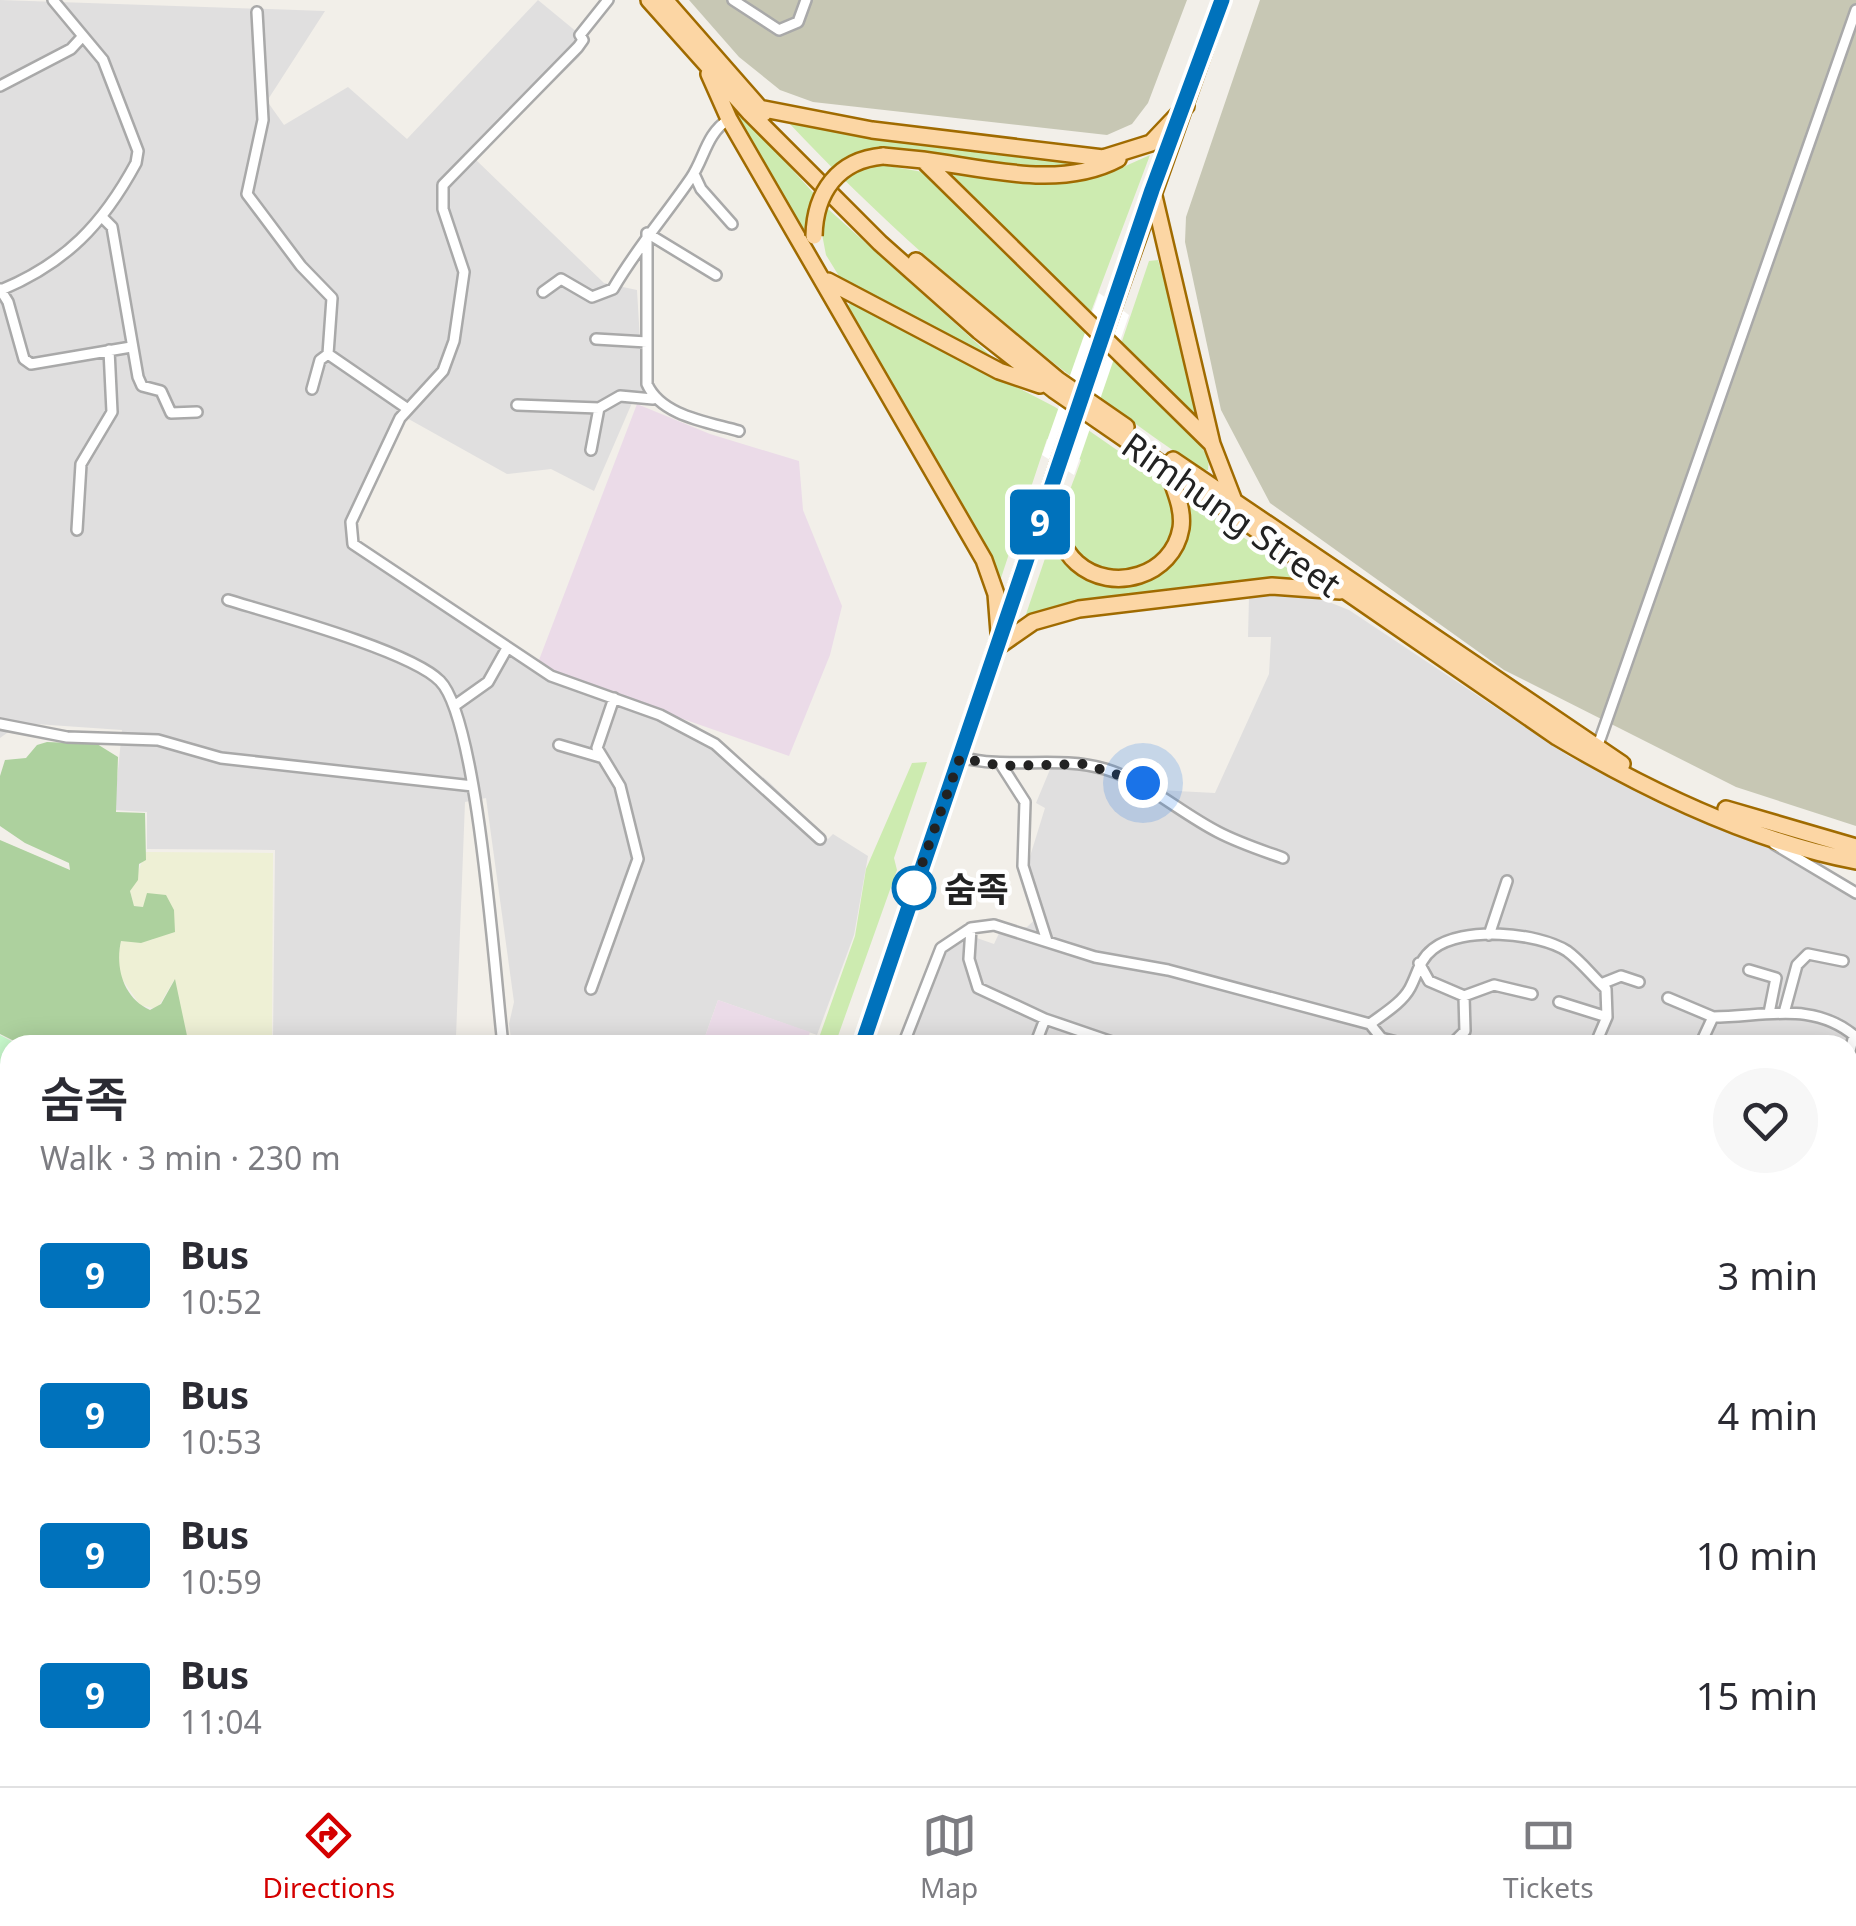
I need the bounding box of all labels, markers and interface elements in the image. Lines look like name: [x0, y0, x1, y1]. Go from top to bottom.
street label: Rimhung Street: [1113, 421, 1351, 607]
line badge: 9: [1008, 490, 1072, 554]
text: 9: [1030, 499, 1050, 546]
your location: [1118, 758, 1168, 808]
place label: 숨족: [944, 865, 1008, 912]
marker: 숨족: [893, 867, 935, 909]
text: 숨족: [40, 1066, 128, 1131]
button: heart: [1713, 1068, 1818, 1173]
text: Walk · 3 min · 230 m: [40, 1136, 341, 1179]
text: Bus: [180, 1228, 249, 1280]
text: 3 min: [1718, 1249, 1818, 1301]
text: 9: [85, 1252, 105, 1299]
text: 10:52: [180, 1280, 262, 1323]
text: Bus: [180, 1368, 249, 1420]
text: 4 min: [1718, 1389, 1818, 1441]
text: 9: [85, 1392, 105, 1439]
text: 10:53: [180, 1420, 262, 1463]
text: Bus: [180, 1508, 249, 1560]
text: 10 min: [1696, 1529, 1818, 1581]
text: 9: [85, 1532, 105, 1579]
text: 10:59: [180, 1560, 262, 1603]
text: Bus: [180, 1648, 249, 1700]
text: 15 min: [1696, 1669, 1818, 1721]
text: 9: [85, 1672, 105, 1719]
text: 11:04: [180, 1700, 262, 1743]
tab: Directions: [262, 1808, 395, 1906]
tab: Map: [920, 1808, 978, 1906]
tab: Tickets: [1503, 1808, 1594, 1906]

